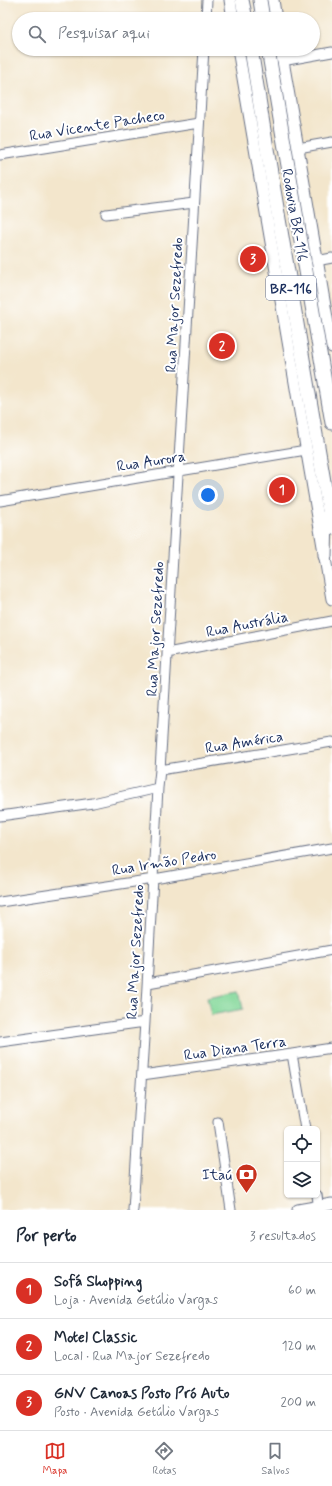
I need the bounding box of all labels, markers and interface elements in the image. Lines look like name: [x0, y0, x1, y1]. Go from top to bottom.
search box: [12, 12, 320, 56]
icon: search: [26, 23, 48, 45]
text: Pesquisar aqui: [58, 24, 150, 44]
street label: Rua Vicente Pacheco: [28, 105, 166, 147]
street label: Rodovia BR-116: [276, 167, 312, 263]
street label: Rua Major Sezefredo: [161, 237, 189, 373]
pin: 3: [240, 244, 266, 274]
road number: BR-116: [266, 276, 316, 300]
pin: 2: [209, 331, 235, 361]
street label: Rua Aurora: [115, 447, 187, 477]
pin: 1: [269, 475, 295, 505]
your location: [198, 485, 218, 505]
street label: Rua Major Sezefredo: [142, 561, 170, 697]
street label: Rua Austrália: [204, 607, 290, 643]
street label: Rua América: [204, 727, 285, 759]
street label: Rua Irmão Pedro: [111, 845, 218, 881]
street label: Rua Major Sezefredo: [122, 884, 150, 1020]
street label: Rua Diana Terra: [183, 1032, 288, 1066]
map controls: [284, 1126, 320, 1198]
button: locate: [284, 1126, 320, 1162]
bank icon: Itaú: [234, 1162, 260, 1195]
button: layers: [284, 1162, 320, 1198]
place label: Itaú: [202, 1166, 232, 1186]
text: Por perto: [16, 1225, 77, 1247]
text: 3 resultados: [250, 1228, 316, 1245]
text: Sofá Shopping: [54, 1272, 142, 1292]
text: 1: [26, 1282, 32, 1299]
text: 60 m: [288, 1282, 316, 1299]
text: Loja · Avenida Getúlio Vargas: [54, 1292, 218, 1309]
text: Motel Classic: [54, 1328, 137, 1348]
text: 2: [26, 1338, 32, 1355]
text: 120 m: [282, 1338, 316, 1355]
text: Local · Rua Major Sezefredo: [54, 1348, 210, 1365]
text: GNV Canoas Posto Pró Auto: [54, 1384, 230, 1404]
text: 3: [26, 1394, 32, 1411]
text: 200 m: [281, 1394, 316, 1411]
text: Posto · Avenida Getúlio Vargas: [54, 1404, 219, 1421]
tab: Mapa: [42, 1440, 68, 1478]
tab: Rotas: [152, 1440, 176, 1478]
tab: Salvos: [261, 1440, 290, 1478]

